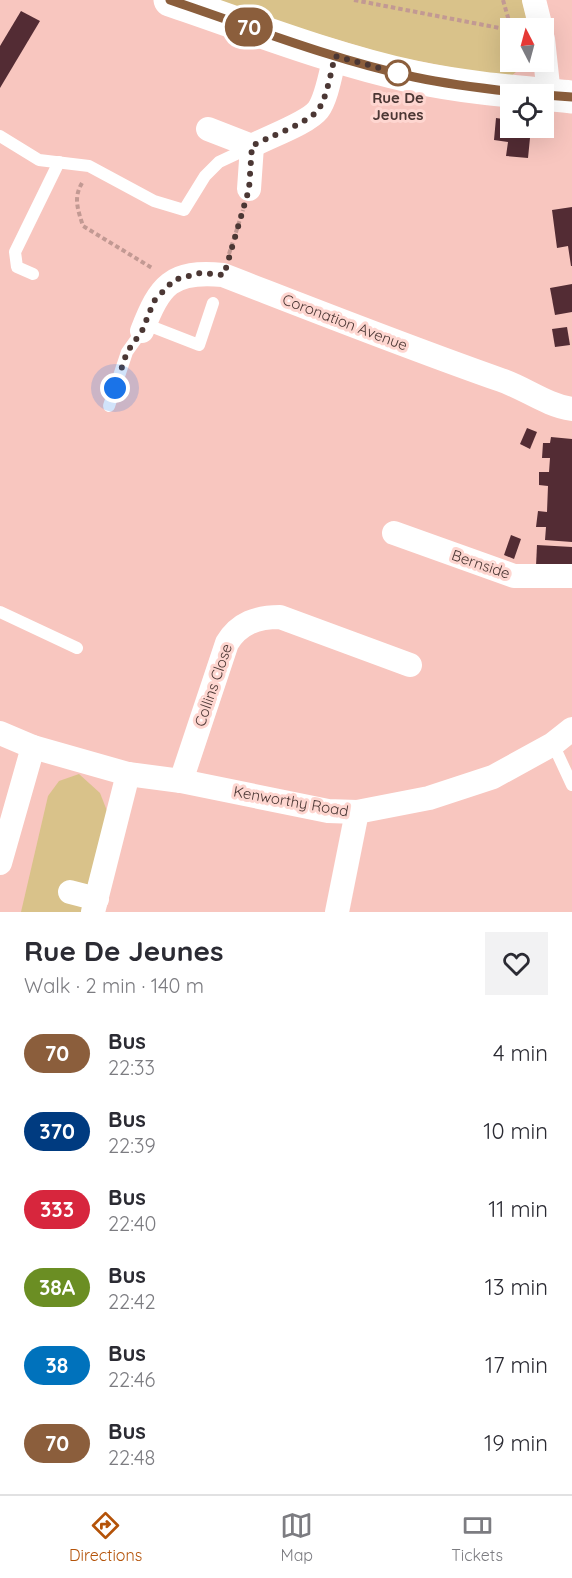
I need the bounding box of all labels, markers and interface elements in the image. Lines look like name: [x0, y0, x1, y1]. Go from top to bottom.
line badge: 70: [222, 8, 276, 46]
text: 70: [237, 14, 261, 40]
north arrow: [500, 18, 554, 72]
map controls: [500, 18, 554, 138]
marker: Rue De Jeunes: [385, 60, 411, 86]
button: locate: [500, 84, 554, 138]
place label: Rue De Jeunes: [372, 88, 424, 124]
street label: Coronation Avenue: [280, 289, 410, 355]
your location: [100, 373, 130, 403]
street label: Bernside: [449, 545, 513, 583]
street label: Collins Close: [190, 641, 236, 729]
street label: Kenworthy Road: [232, 782, 350, 820]
button: heart: [485, 932, 548, 995]
text: Rue De Jeunes: [24, 933, 223, 968]
text: Walk · 2 min · 140 m: [24, 973, 204, 998]
text: Bus: [108, 1027, 146, 1055]
text: 4 min: [493, 1039, 548, 1067]
text: 70: [45, 1040, 69, 1066]
text: 22:33: [108, 1055, 155, 1080]
text: Bus: [108, 1105, 146, 1133]
text: 10 min: [483, 1117, 548, 1145]
text: 370: [39, 1118, 75, 1144]
text: 22:39: [108, 1133, 156, 1158]
text: Bus: [108, 1183, 146, 1211]
text: 11 min: [488, 1195, 548, 1223]
text: 333: [40, 1196, 74, 1222]
text: 22:40: [108, 1211, 156, 1236]
text: Bus: [108, 1261, 146, 1289]
text: 13 min: [485, 1273, 548, 1301]
text: 38A: [39, 1274, 75, 1300]
text: 22:42: [108, 1289, 156, 1314]
text: Bus: [108, 1339, 146, 1367]
text: 17 min: [485, 1351, 548, 1379]
text: 38: [46, 1352, 68, 1378]
text: 22:46: [108, 1367, 155, 1392]
text: Bus: [108, 1417, 146, 1445]
text: 19 min: [484, 1429, 548, 1457]
text: 70: [45, 1430, 69, 1456]
text: 22:48: [108, 1445, 155, 1470]
tab: Directions: [69, 1509, 142, 1565]
tab: Map: [280, 1509, 313, 1565]
tab: Tickets: [451, 1509, 503, 1565]

